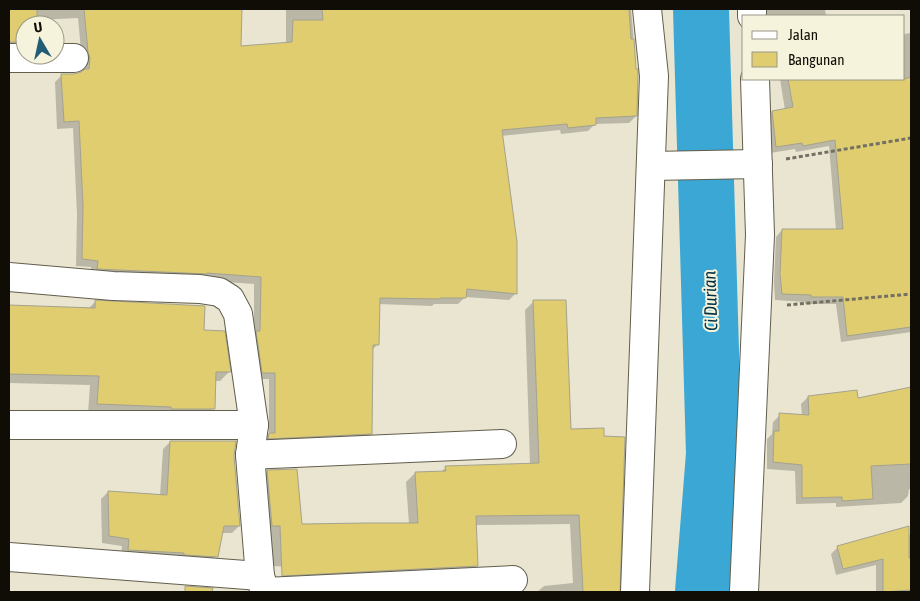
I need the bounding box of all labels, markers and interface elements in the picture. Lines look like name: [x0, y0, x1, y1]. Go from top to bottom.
north arrow: [15, 15, 65, 65]
legend: [742, 15, 905, 80]
text: U: [33, 19, 43, 36]
text: Jalan: [788, 26, 818, 43]
text: Bangunan: [788, 51, 845, 68]
water label: Ci Durian: [698, 270, 722, 331]

